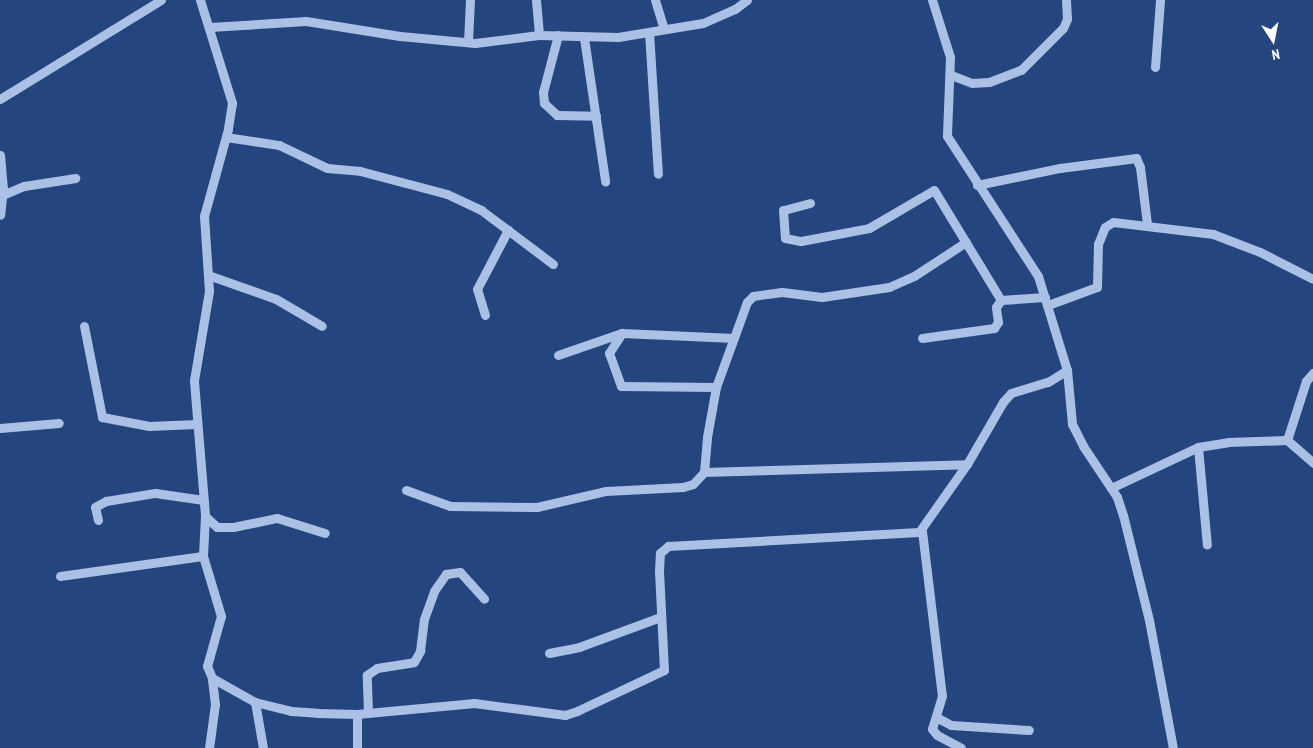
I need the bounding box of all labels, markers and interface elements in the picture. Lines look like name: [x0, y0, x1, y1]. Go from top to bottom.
north arrow: [1248, 15, 1298, 65]
text: N: [1270, 45, 1281, 64]

